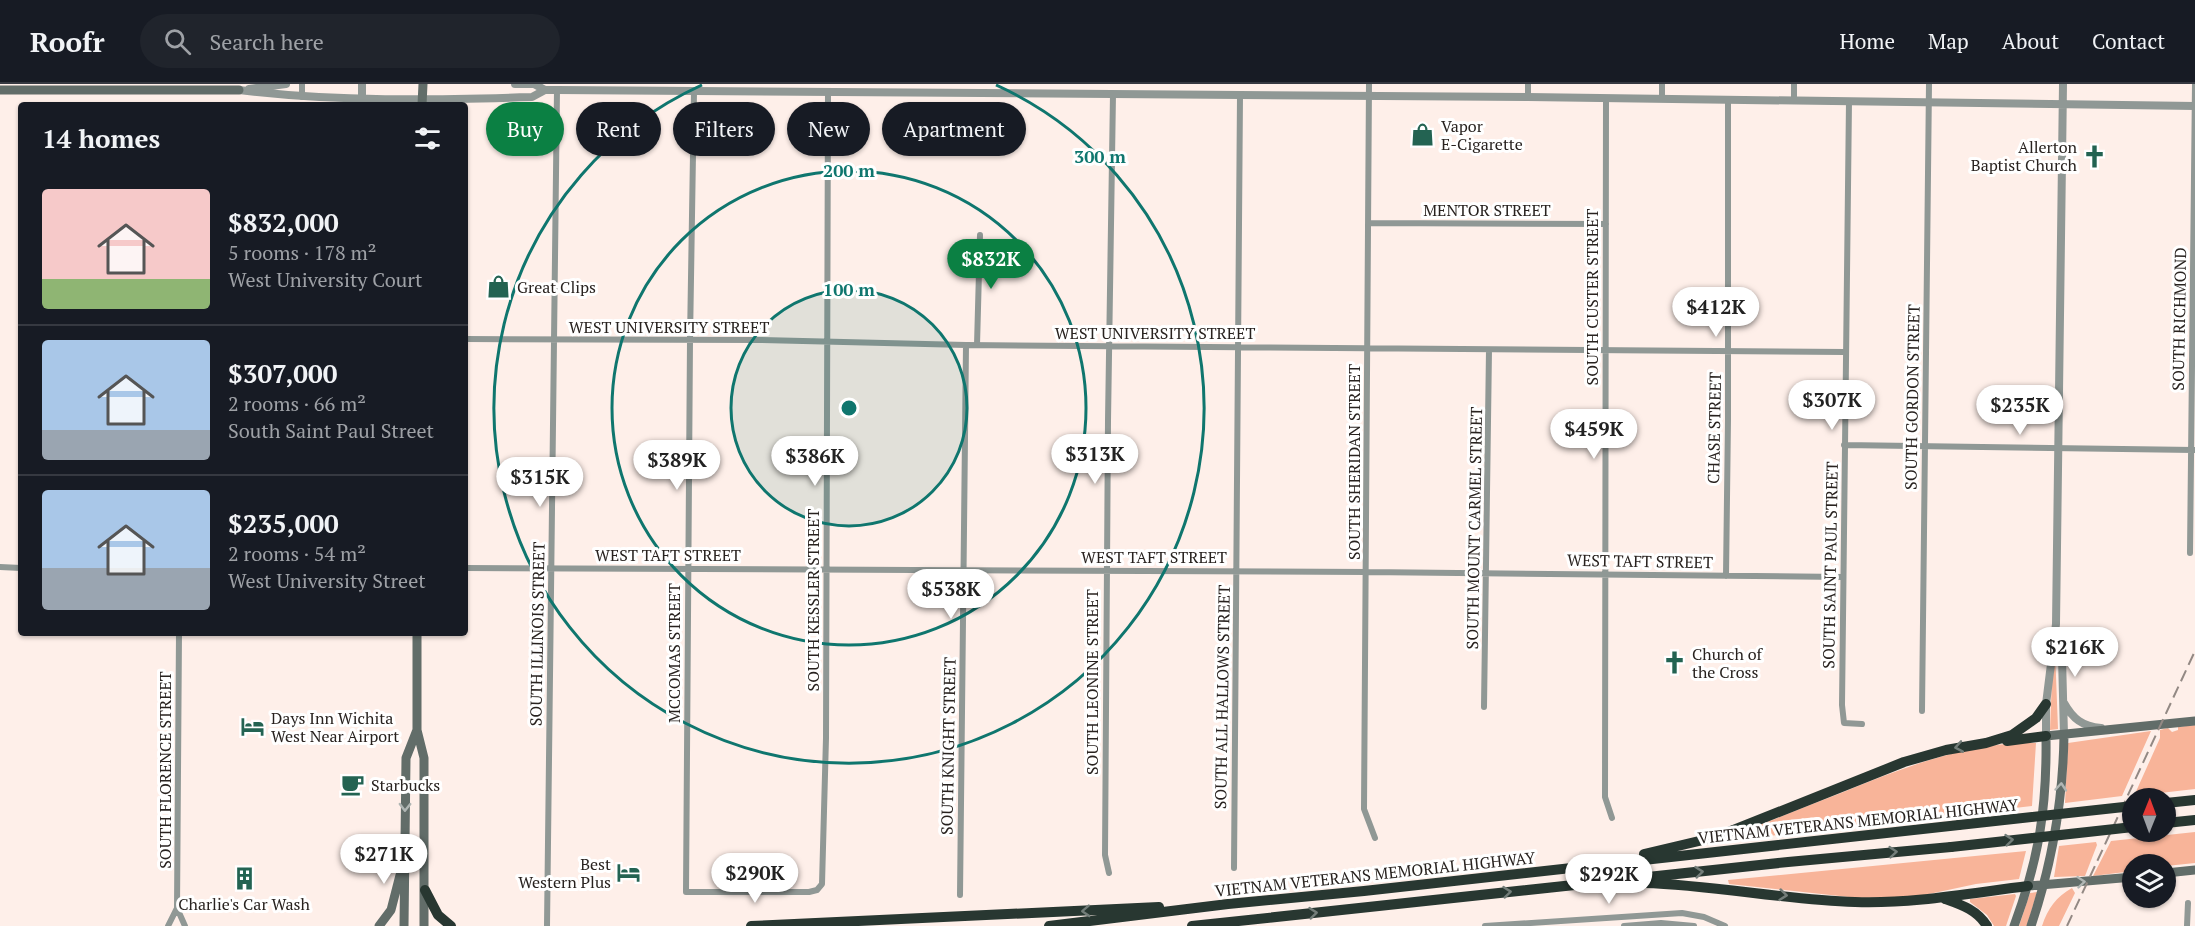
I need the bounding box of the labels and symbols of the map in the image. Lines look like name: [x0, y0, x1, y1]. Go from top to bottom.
place label: Vapor E-Cigarette: [1441, 115, 1523, 155]
shop icon: Vapor E-Cigarette: [1410, 122, 1436, 148]
place label: Allerton Baptist Church: [1971, 136, 2078, 176]
church icon: Allerton Baptist Church: [2082, 143, 2108, 169]
text: 300 m: [1074, 144, 1126, 168]
text: 200 m: [823, 158, 875, 182]
street label: MENTOR STREET: [1423, 199, 1551, 221]
street label: SOUTH CUSTER STREET: [1581, 209, 1603, 385]
pin: $832K: [949, 239, 1033, 290]
street label: SOUTH RICHMOND: [2167, 247, 2191, 391]
shop icon: Great Clips: [486, 274, 512, 300]
place label: Great Clips: [517, 276, 596, 298]
text: 100 m: [823, 277, 875, 301]
pin: $412K: [1674, 287, 1758, 338]
street label: SOUTH GORDON STREET: [1899, 304, 1925, 490]
street label: WEST UNIVERSITY STREET: [569, 316, 769, 338]
street label: WEST UNIVERSITY STREET: [1055, 322, 1255, 344]
street label: SOUTH SHERIDAN STREET: [1343, 364, 1365, 560]
street label: CHASE STREET: [1702, 372, 1726, 484]
pin: $307K: [1790, 380, 1874, 431]
pin: $235K: [1978, 385, 2062, 436]
centre of rings: [839, 398, 859, 418]
street label: SOUTH MOUNT CARMEL STREET: [1461, 406, 1487, 650]
pin: $459K: [1552, 409, 1636, 460]
pin: $313K: [1053, 434, 1137, 485]
pin: $386K: [773, 436, 857, 487]
pin: $389K: [635, 440, 719, 491]
pin: $315K: [498, 457, 582, 508]
street label: SOUTH SAINT PAUL STREET: [1817, 461, 1843, 669]
street label: SOUTH KESSLER STREET: [802, 509, 824, 691]
street label: SOUTH ILLINOIS STREET: [524, 542, 550, 726]
street label: WEST TAFT STREET: [595, 544, 741, 566]
street label: WEST TAFT STREET: [1081, 546, 1227, 568]
street label: WEST TAFT STREET: [1567, 549, 1713, 573]
pin: $538K: [909, 569, 993, 620]
street label: MCCOMAS STREET: [663, 583, 685, 723]
street label: SOUTH ALL HALLOWS STREET: [1209, 585, 1235, 809]
street label: SOUTH LEONINE STREET: [1081, 589, 1103, 775]
pin: $216K: [2033, 627, 2117, 678]
place label: Church of the Cross: [1692, 643, 1764, 683]
church icon: Church of the Cross: [1661, 650, 1687, 676]
street label: SOUTH KNIGHT STREET: [935, 657, 961, 835]
street label: SOUTH FLORENCE STREET: [154, 671, 176, 869]
place label: Days Inn Wichita West Near Airport: [271, 707, 399, 747]
hotel icon: Days Inn Wichita West Near Airport: [240, 714, 266, 740]
one-way arrow: [1955, 741, 1964, 753]
cafe icon: Starbucks: [340, 772, 366, 798]
place label: Starbucks: [371, 774, 440, 796]
one-way arrow: [2054, 783, 2067, 792]
north arrow: [2122, 788, 2176, 842]
street label: VIETNAM VETERANS MEMORIAL HIGHWAY: [1697, 793, 2020, 849]
one-way arrow: [399, 803, 411, 812]
pin: $271K: [342, 834, 426, 885]
one-way arrow: [2004, 835, 2013, 847]
street label: VIETNAM VETERANS MEMORIAL HIGHWAY: [1214, 846, 1537, 902]
one-way arrow: [1888, 846, 1897, 859]
place label: Best Western Plus: [518, 853, 611, 893]
pin: $290K: [713, 853, 797, 904]
pin: $292K: [1567, 854, 1651, 905]
hotel icon: Best Western Plus: [616, 860, 642, 886]
building icon: Charlie's Car Wash: [231, 866, 257, 892]
one-way arrow: [1694, 866, 1703, 879]
one-way arrow: [2076, 876, 2085, 889]
one-way arrow: [1502, 886, 1511, 899]
one-way arrow: [1778, 888, 1787, 901]
place label: Charlie's Car Wash: [178, 893, 310, 915]
one-way arrow: [1081, 904, 1090, 917]
one-way arrow: [1308, 907, 1317, 919]

